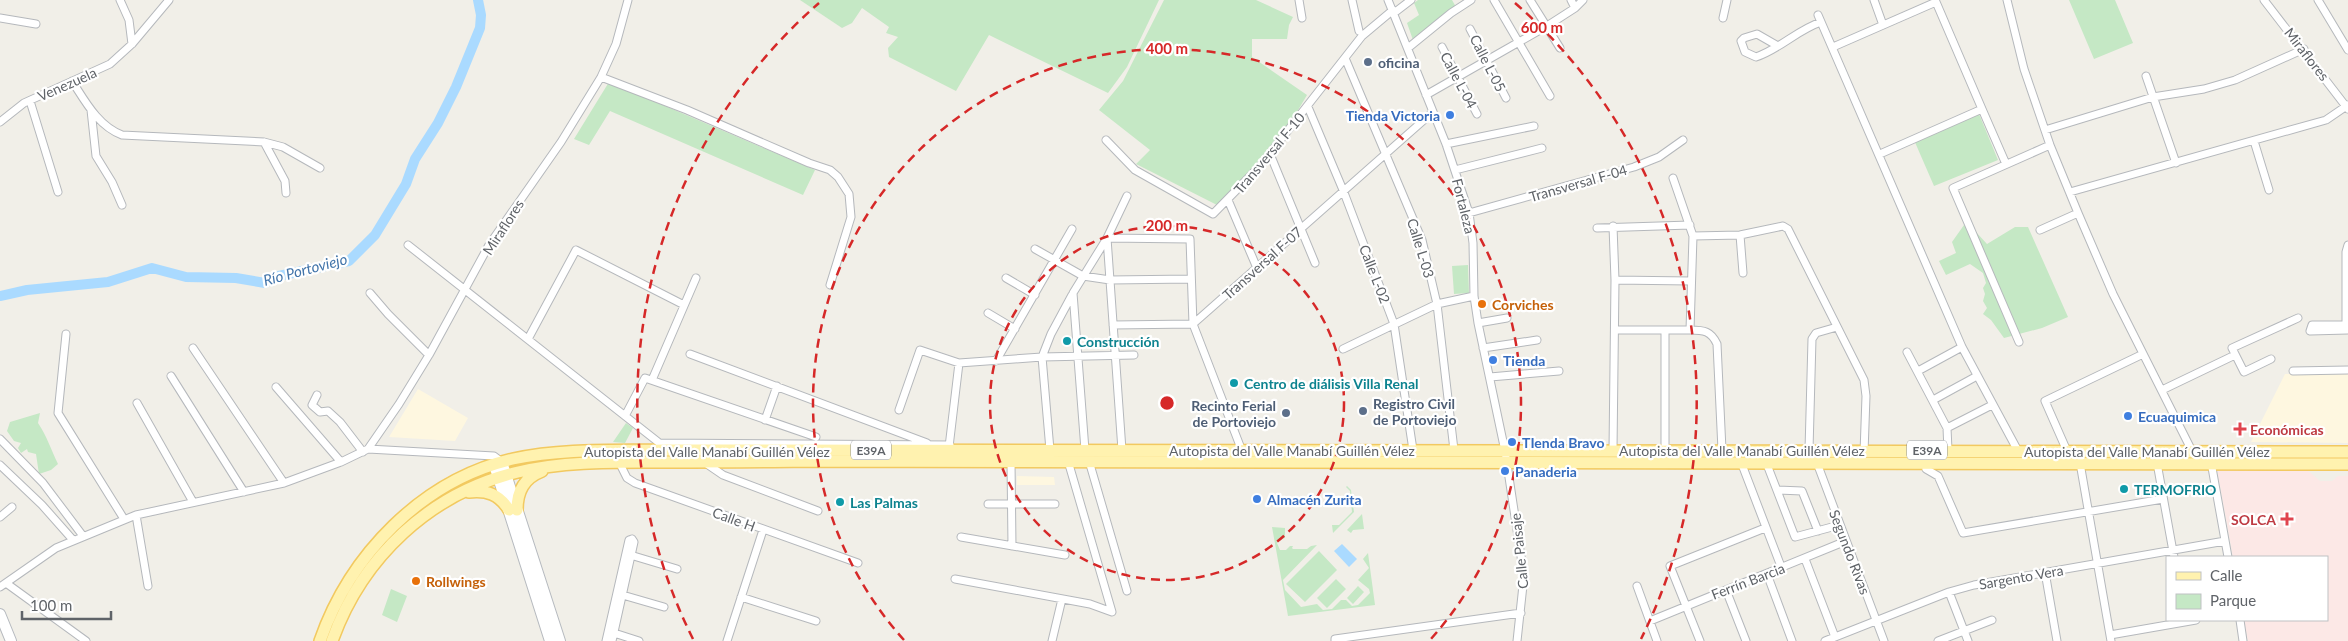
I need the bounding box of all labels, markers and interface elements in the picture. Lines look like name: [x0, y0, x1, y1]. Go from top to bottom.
text: 600 m: [1521, 18, 1563, 36]
street label: Miraflores: [2281, 24, 2333, 84]
street label: Calle L-05: [1466, 32, 1510, 94]
text: 400 m: [1146, 39, 1188, 57]
street label: Calle L-04: [1437, 49, 1481, 111]
place label: oficina: [1378, 54, 1420, 71]
marker: oficina: [1362, 56, 1374, 68]
street label: Venezuela: [35, 63, 99, 105]
place label: Tienda Victoria: [1346, 107, 1440, 124]
street label: Transversal F-10: [1230, 109, 1308, 197]
marker: Tienda Victoria: [1444, 109, 1456, 121]
street label: Transversal F-04: [1527, 161, 1629, 205]
street label: Fortaleza: [1449, 177, 1479, 235]
street label: Miraflores: [479, 196, 527, 258]
text: 200 m: [1146, 216, 1188, 234]
street label: Calle L-03: [1404, 216, 1438, 280]
street label: Transversal F-07: [1219, 223, 1305, 303]
street label: Calle L-02: [1356, 242, 1394, 306]
water label: Río Portoviejo: [261, 249, 349, 289]
place label: Corviches: [1492, 296, 1554, 313]
marker: Corviches: [1476, 298, 1488, 310]
place label: Construcción: [1077, 333, 1160, 350]
marker: Construcción: [1061, 335, 1073, 347]
place label: Tienda: [1503, 352, 1545, 369]
marker: Tienda: [1487, 354, 1499, 366]
place label: Centro de diálisis Villa Renal: [1244, 375, 1419, 392]
marker: Centro de diálisis Villa Renal: [1228, 377, 1240, 389]
centre of rings: [1158, 394, 1176, 412]
place label: Registro Civil de Portoviejo: [1373, 395, 1456, 428]
place label: Recinto Ferial de Portoviejo: [1191, 397, 1276, 430]
marker: Registro Civil de Portoviejo: [1357, 405, 1369, 417]
marker: Recinto Ferial de Portoviejo: [1280, 407, 1292, 419]
place label: Ecuaquimica: [2138, 408, 2216, 425]
marker: Ecuaquimica: [2122, 410, 2134, 422]
place label: Económicas: [2250, 421, 2324, 438]
marker: Económicas: [2234, 423, 2246, 435]
place label: TIenda Bravo: [1522, 434, 1605, 451]
marker: TIenda Bravo: [1506, 436, 1518, 448]
road number: E39A: [851, 440, 891, 460]
road number: E39A: [1907, 440, 1947, 460]
street label: Autopista del Valle Manabí Guillén Vélez: [1169, 442, 1415, 459]
street label: Autopista del Valle Manabí Guillén Vélez: [1619, 442, 1865, 459]
street label: Autopista del Valle Manabí Guillén Vélez: [584, 443, 830, 460]
street label: Autopista del Valle Manabí Guillén Vélez: [2024, 443, 2270, 460]
place label: Panaderia: [1515, 463, 1577, 480]
marker: Panaderia: [1499, 465, 1511, 477]
place label: TERMOFRIO: [2134, 481, 2216, 498]
marker: TERMOFRIO: [2118, 483, 2130, 495]
place label: Almacén Zurita: [1266, 491, 1362, 508]
marker: Almacén Zurita: [1251, 493, 1263, 505]
place label: Las Palmas: [850, 494, 918, 511]
marker: Las Palmas: [834, 496, 846, 508]
street label: Calle H: [710, 503, 758, 535]
street label: Segundo Rivas: [1826, 507, 1874, 597]
place label: SOLCA: [2231, 511, 2276, 528]
street label: Calle Paisaje: [1507, 512, 1531, 590]
marker: SOLCA: [2280, 512, 2294, 526]
legend: [2166, 556, 2328, 621]
street label: Ferrín Barcia: [1709, 559, 1787, 603]
street label: Sargento Vera: [1977, 561, 2065, 593]
text: Calle: [2210, 566, 2243, 584]
place label: Rollwings: [426, 573, 486, 590]
marker: Rollwings: [410, 575, 422, 587]
scale bar: [22, 588, 111, 620]
text: Parque: [2210, 591, 2256, 609]
text: 100 m: [30, 596, 72, 614]

